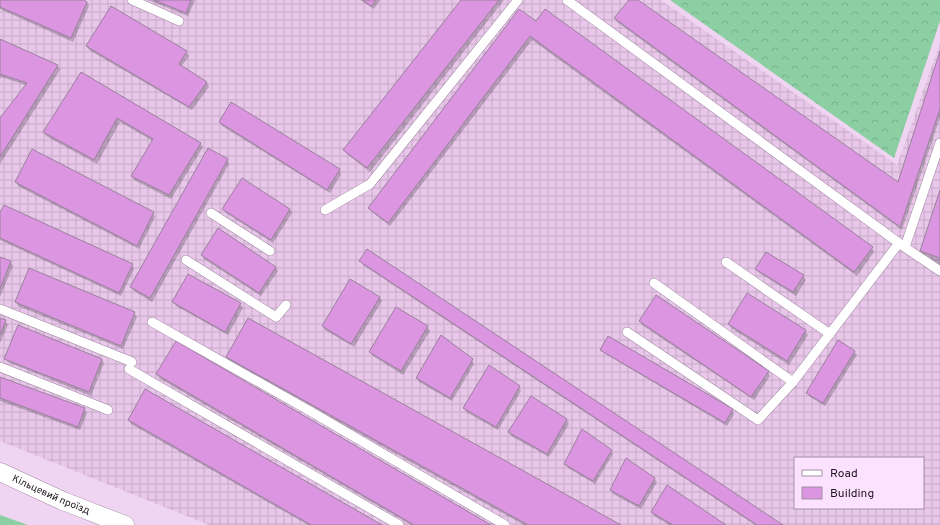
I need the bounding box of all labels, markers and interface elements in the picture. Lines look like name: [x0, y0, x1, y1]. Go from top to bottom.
legend: [794, 457, 924, 509]
text: Road: [830, 466, 858, 482]
street label: Кільцевий проїзд: [10, 472, 92, 518]
text: Building: [830, 486, 874, 502]

